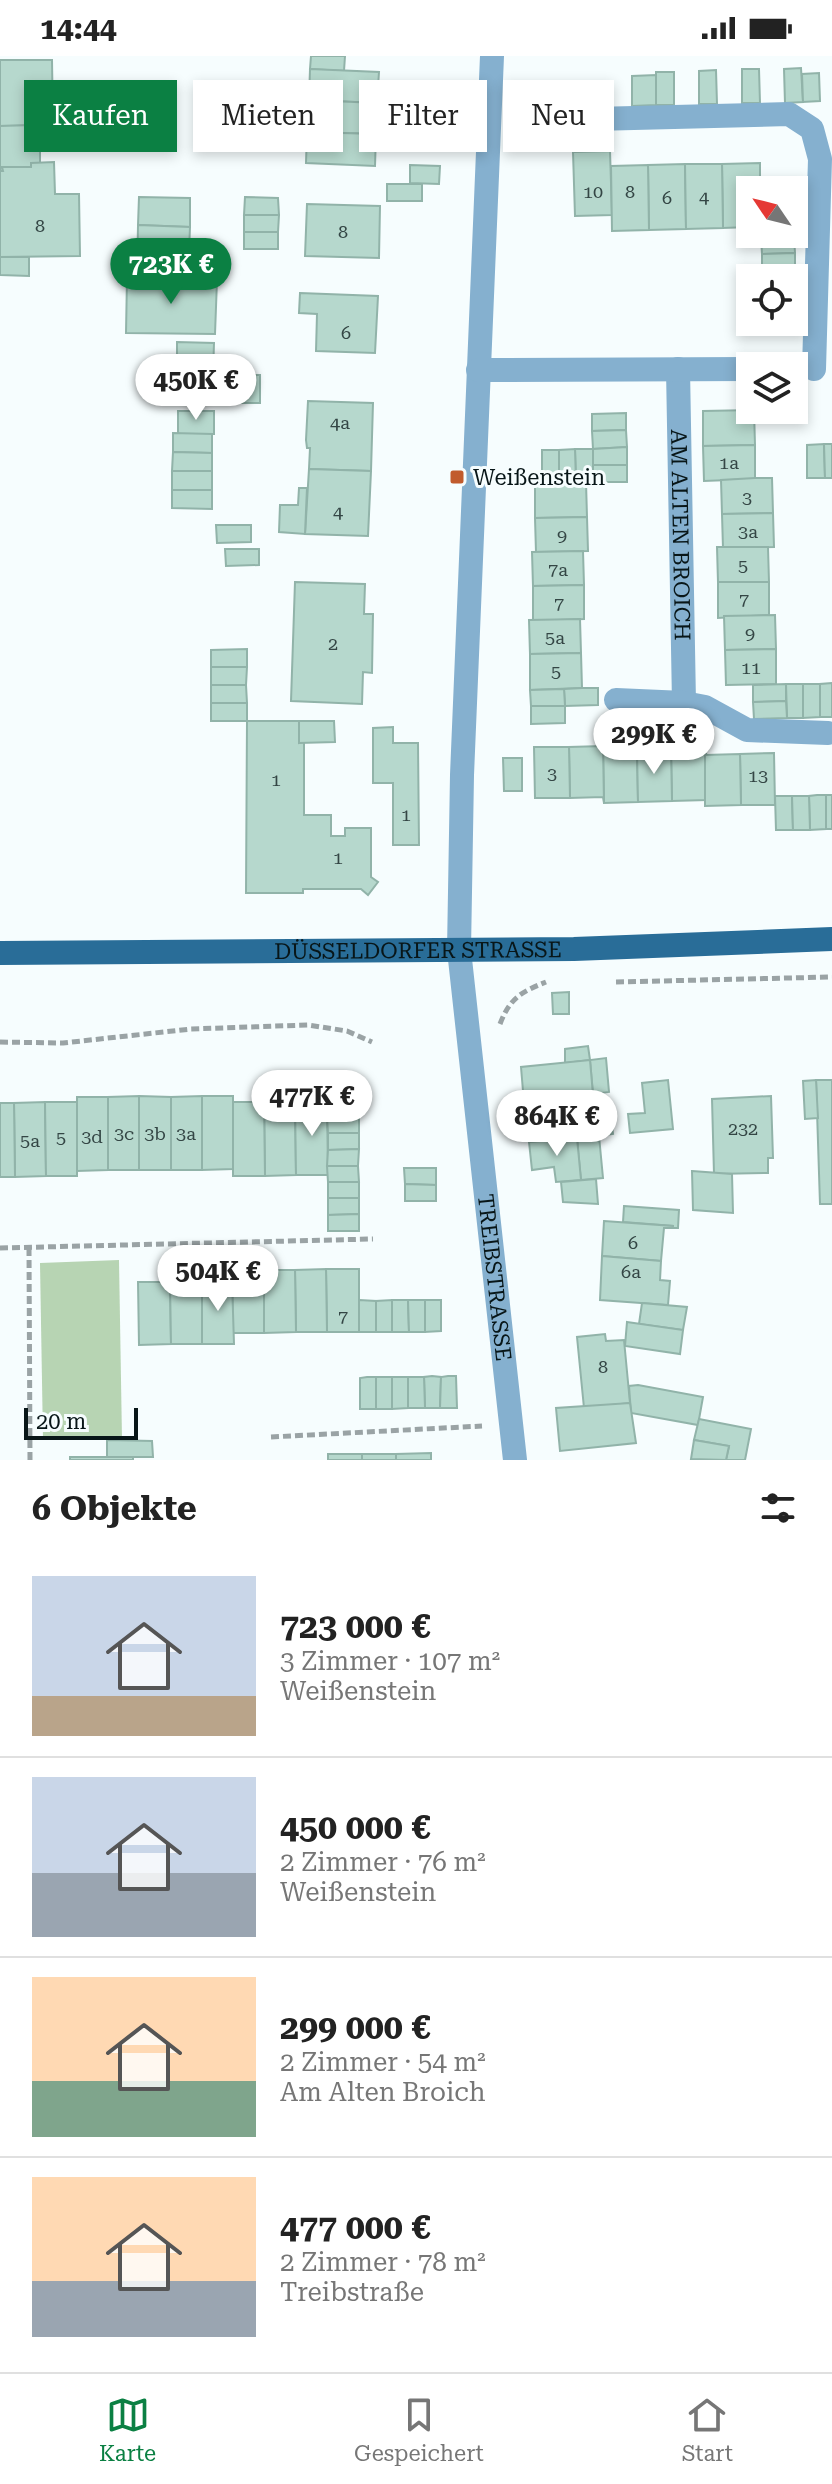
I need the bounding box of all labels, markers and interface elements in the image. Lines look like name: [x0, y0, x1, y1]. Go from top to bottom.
text: 14:44: [40, 11, 117, 46]
chip: Kaufen: [24, 80, 177, 152]
chip: Mieten: [193, 80, 343, 152]
chip: Filter: [359, 80, 487, 152]
chip: Neu: [503, 80, 614, 152]
north arrow: [736, 176, 808, 248]
map controls: [736, 176, 808, 424]
house number: 10: [583, 181, 603, 202]
house number: 8: [625, 181, 635, 202]
house number: 4: [699, 186, 709, 207]
house number: 6: [662, 187, 672, 208]
house number: 8: [35, 215, 45, 236]
house number: 8: [338, 221, 348, 242]
pin: 723K €: [106, 238, 236, 306]
text: 723K €: [128, 249, 214, 279]
button: locate: [736, 264, 808, 336]
house number: 6: [341, 322, 351, 343]
button: layers: [736, 352, 808, 424]
pin: 450K €: [131, 354, 261, 422]
text: 450K €: [153, 365, 239, 395]
house number: 4a: [330, 412, 350, 433]
street label: AM ALTEN BROICH: [667, 429, 695, 641]
house number: 1a: [719, 452, 739, 473]
place label: Weißenstein: [473, 465, 605, 490]
marker: Weißenstein: [448, 468, 466, 486]
house number: 3: [742, 487, 752, 508]
house number: 4: [333, 501, 343, 522]
house number: 3a: [738, 521, 758, 542]
house number: 9: [557, 525, 567, 546]
house number: 5: [738, 555, 748, 576]
house number: 7a: [548, 559, 568, 580]
house number: 7: [739, 589, 749, 610]
house number: 7: [554, 593, 564, 614]
house number: 9: [745, 623, 755, 644]
house number: 5a: [545, 627, 565, 648]
house number: 2: [328, 633, 338, 654]
house number: 11: [741, 657, 761, 678]
house number: 5: [551, 661, 561, 682]
pin: 299K €: [589, 708, 719, 776]
text: 299K €: [611, 719, 697, 749]
house number: 3: [547, 763, 557, 784]
house number: 13: [748, 765, 768, 786]
house number: 1: [271, 769, 281, 790]
house number: 1: [401, 804, 411, 825]
house number: 1: [333, 847, 343, 868]
street label: DÜSSELDORFER STRASSE: [274, 937, 562, 964]
pin: 477K €: [247, 1070, 377, 1138]
text: 477K €: [269, 1081, 355, 1111]
pin: 864K €: [492, 1090, 622, 1158]
text: 864K €: [514, 1101, 600, 1131]
house number: 232: [728, 1118, 758, 1139]
house number: 3c: [114, 1123, 134, 1144]
house number: 3b: [144, 1123, 166, 1144]
house number: 3a: [176, 1123, 196, 1144]
house number: 3d: [81, 1126, 103, 1147]
house number: 5: [56, 1127, 66, 1148]
house number: 5a: [20, 1130, 40, 1151]
street label: TREIBSTRASSE: [473, 1193, 517, 1362]
house number: 6: [628, 1232, 638, 1253]
pin: 504K €: [153, 1245, 283, 1313]
text: 504K €: [175, 1256, 261, 1286]
house number: 6a: [621, 1261, 641, 1282]
house number: 7: [338, 1306, 348, 1327]
house number: 8: [598, 1356, 608, 1377]
scale bar: [24, 1404, 138, 1440]
text: 20 m: [36, 1409, 86, 1434]
icon: filters: [756, 1486, 800, 1530]
text: 6 Objekte: [32, 1488, 197, 1528]
text: 723 000 €: [280, 1606, 430, 1646]
icon: home: [96, 1608, 192, 1704]
text: 3 Zimmer · 107 m²: [280, 1646, 500, 1676]
text: Weißenstein: [280, 1676, 436, 1706]
text: 450 000 €: [280, 1807, 430, 1847]
icon: home: [96, 1809, 192, 1905]
text: 2 Zimmer · 76 m²: [280, 1847, 486, 1877]
text: Weißenstein: [280, 1877, 436, 1907]
text: 299 000 €: [280, 2007, 430, 2047]
icon: home: [96, 2009, 192, 2105]
text: 2 Zimmer · 54 m²: [280, 2047, 486, 2077]
text: Am Alten Broich: [280, 2077, 486, 2107]
text: 477 000 €: [280, 2207, 430, 2247]
icon: home: [96, 2209, 192, 2305]
text: 2 Zimmer · 78 m²: [280, 2247, 486, 2277]
text: Treibstraße: [280, 2277, 424, 2307]
tab: Karte: [99, 2393, 156, 2466]
tab: Gespeichert: [354, 2393, 484, 2466]
tab: Start: [682, 2393, 733, 2466]

